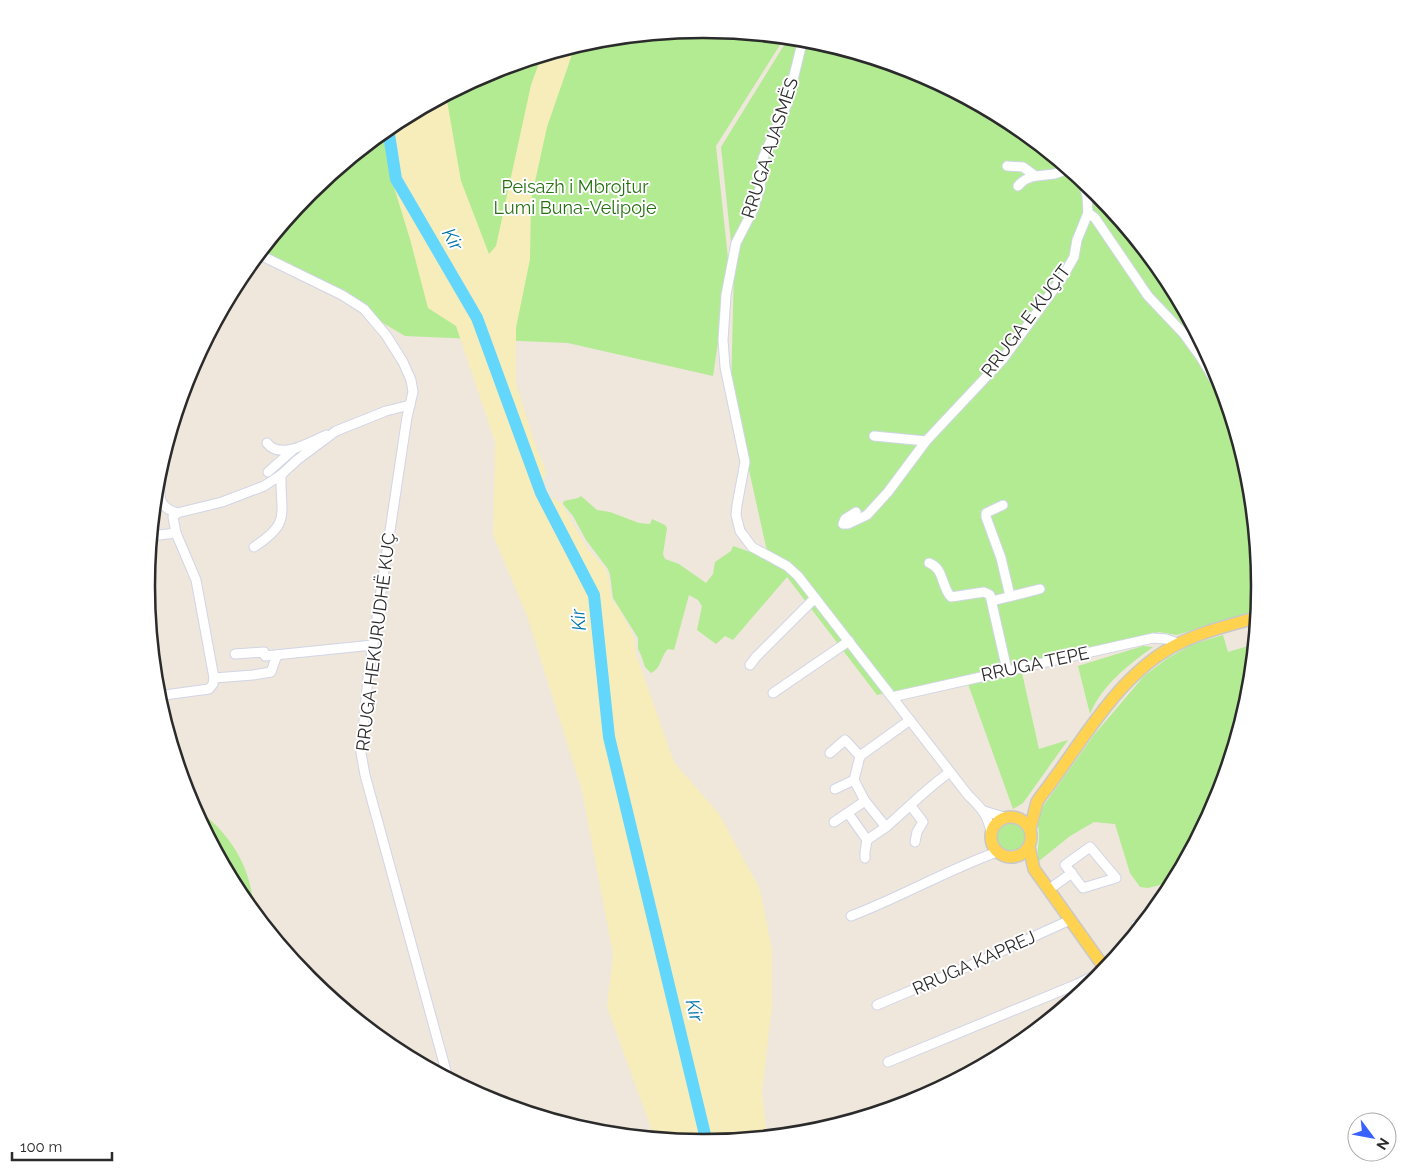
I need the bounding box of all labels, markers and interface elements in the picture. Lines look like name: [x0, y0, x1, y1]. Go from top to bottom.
street label: RRUGA AJASMËS: [737, 75, 802, 221]
park label: Peisazh i Mbrojtur Lumi Buna-Velipoje: [494, 176, 657, 218]
water label: Kir: [438, 224, 469, 255]
street label: RRUGA E KUÇIT: [977, 261, 1075, 381]
street label: RRUGA HEKURUDHË KUÇ: [352, 531, 399, 752]
water label: Kir: [566, 606, 590, 632]
street label: RRUGA TEPE: [979, 642, 1091, 685]
street label: RRUGA KAPREJ: [909, 926, 1039, 999]
water label: Kir: [682, 997, 709, 1025]
north arrow: [1347, 1112, 1397, 1162]
scale bar: [12, 1130, 112, 1162]
text: N: [1373, 1135, 1393, 1153]
text: 100 m: [20, 1138, 62, 1156]

